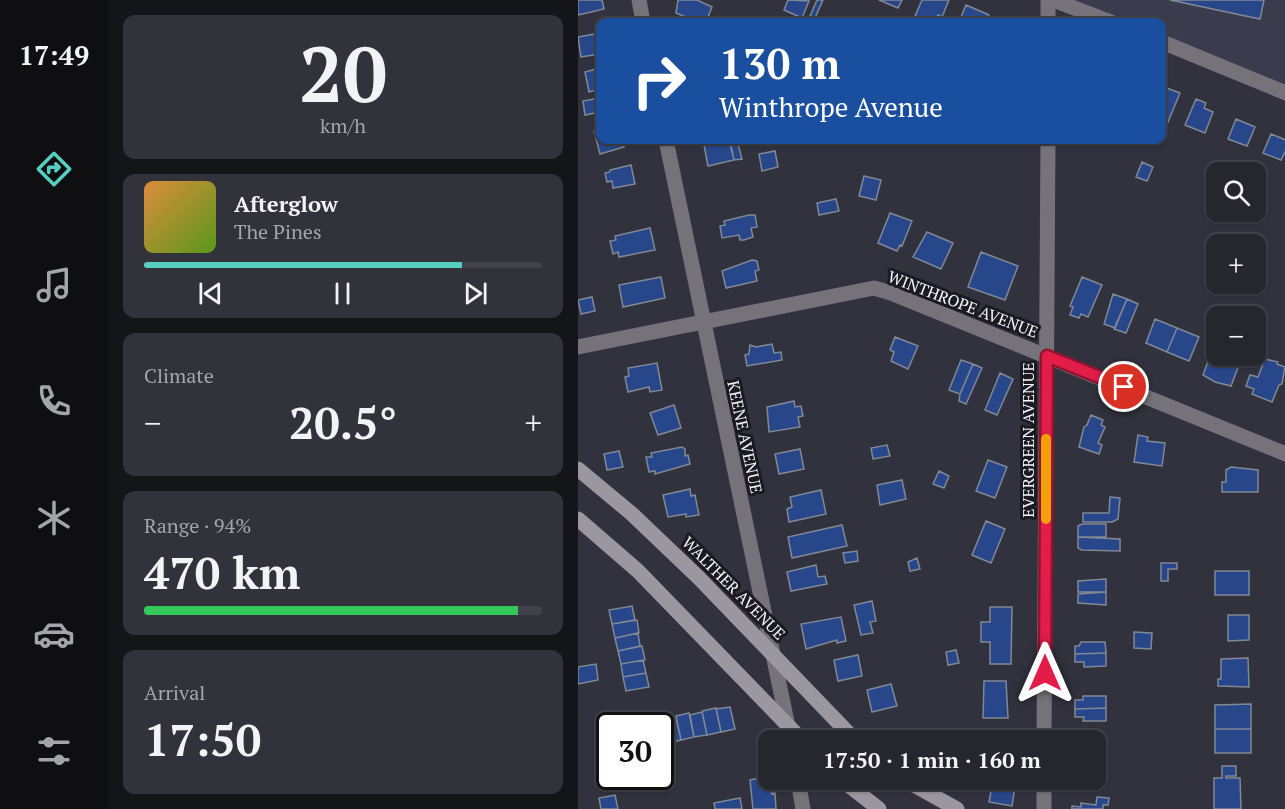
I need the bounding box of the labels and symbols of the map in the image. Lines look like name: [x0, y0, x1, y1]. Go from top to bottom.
street label: WINTHROPE AVENUE: [885, 265, 1041, 343]
pin: [1098, 361, 1149, 412]
street label: EVERGREEN AVENUE: [1017, 362, 1039, 518]
street label: KEENE AVENUE: [722, 379, 768, 495]
street label: WALTHER AVENUE: [678, 532, 790, 644]
position arrow: [1013, 641, 1077, 705]
speed limit sign: 30: [596, 712, 674, 790]

